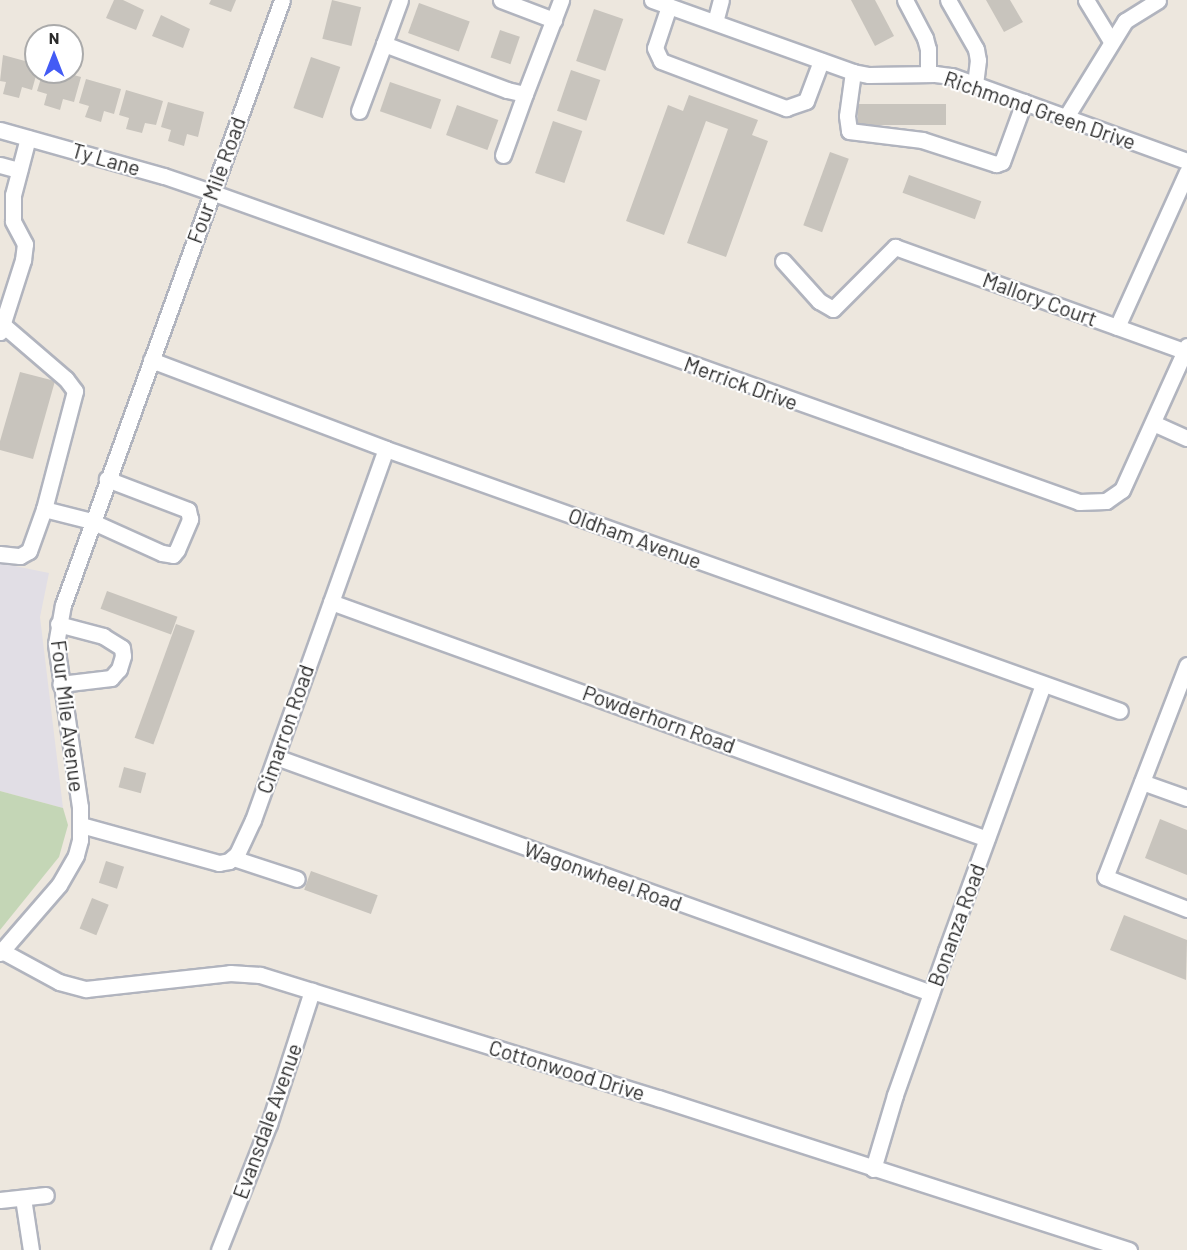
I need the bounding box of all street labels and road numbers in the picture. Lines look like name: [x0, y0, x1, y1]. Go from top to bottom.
street label: Richmond Green Drive: [941, 65, 1139, 155]
street label: Four Mile Road: [181, 113, 251, 247]
street label: Ty Lane: [69, 137, 143, 181]
street label: Mallory Court: [979, 267, 1101, 331]
street label: Merrick Drive: [681, 351, 801, 415]
street label: Oldham Avenue: [565, 502, 705, 574]
street label: Four Mile Avenue: [46, 639, 90, 793]
street label: Cimarron Road: [251, 661, 319, 797]
street label: Powderhorn Road: [579, 680, 739, 758]
street label: Wagonwheel Road: [521, 836, 685, 916]
street label: Bonanza Road: [922, 860, 990, 990]
street label: Cottonwood Drive: [486, 1034, 648, 1106]
street label: Evansdale Avenue: [227, 1040, 307, 1202]

